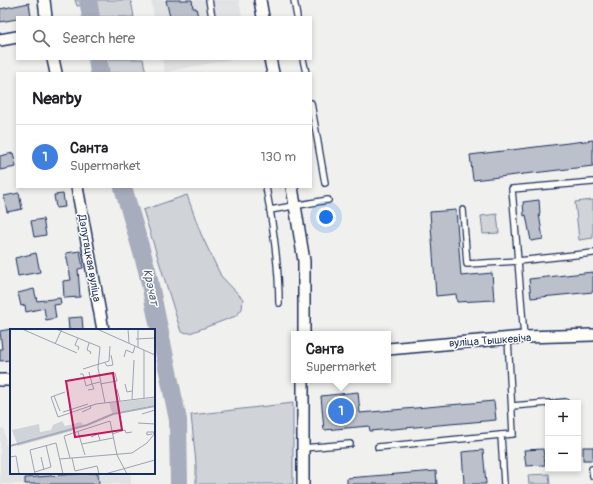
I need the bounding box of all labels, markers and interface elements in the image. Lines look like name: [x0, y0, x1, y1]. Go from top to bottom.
search box: [16, 16, 312, 60]
icon: search: [30, 27, 52, 49]
text: Search here: [62, 29, 135, 48]
text: Nearby: [32, 88, 81, 109]
text: Санта: [70, 139, 108, 158]
text: 1: [42, 149, 48, 165]
text: 130 m: [260, 149, 296, 165]
text: Supermarket: [70, 158, 141, 174]
your location: [316, 207, 336, 227]
street label: Дэпутацкая вуліца: [75, 212, 104, 303]
water label: Крэчат: [139, 268, 162, 309]
inset map: [10, 329, 155, 474]
popup: [291, 331, 391, 383]
street label: вуліца Тышкевіча: [449, 331, 532, 350]
text: Санта: [306, 340, 344, 359]
text: Supermarket: [306, 359, 376, 375]
pin: 1: [328, 396, 354, 426]
map controls: [545, 400, 581, 472]
button: +: [545, 400, 581, 436]
button: −: [545, 436, 581, 472]

